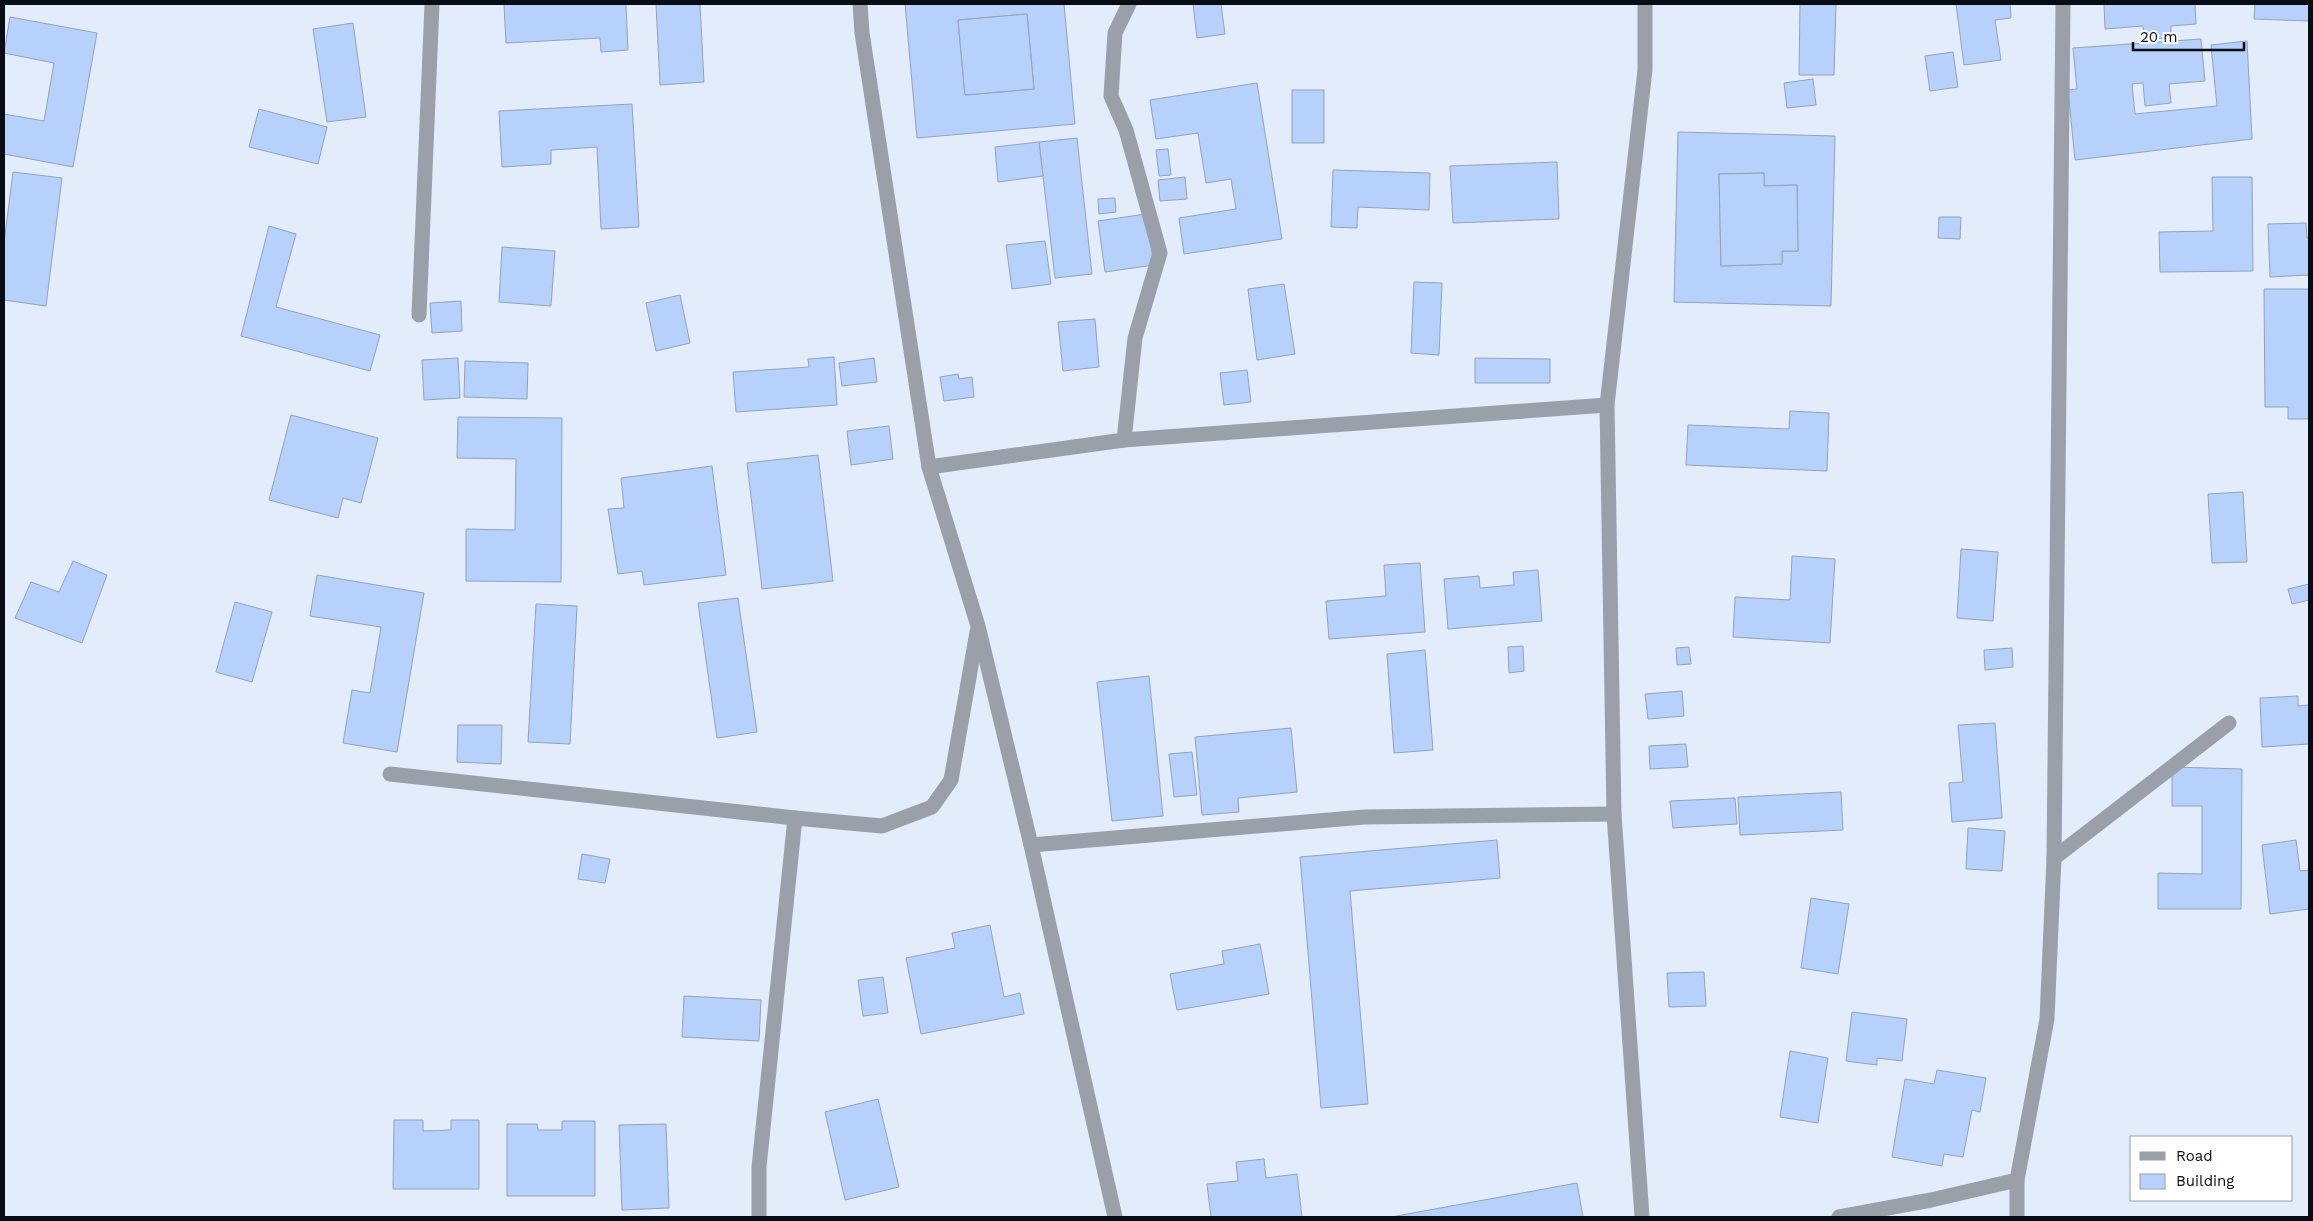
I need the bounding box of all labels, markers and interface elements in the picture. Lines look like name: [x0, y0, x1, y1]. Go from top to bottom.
scale bar: [2133, 20, 2244, 52]
text: 20 m: [2140, 28, 2178, 46]
legend: [2130, 1136, 2293, 1201]
text: Road: [2176, 1147, 2213, 1165]
text: Building: [2176, 1172, 2234, 1190]

